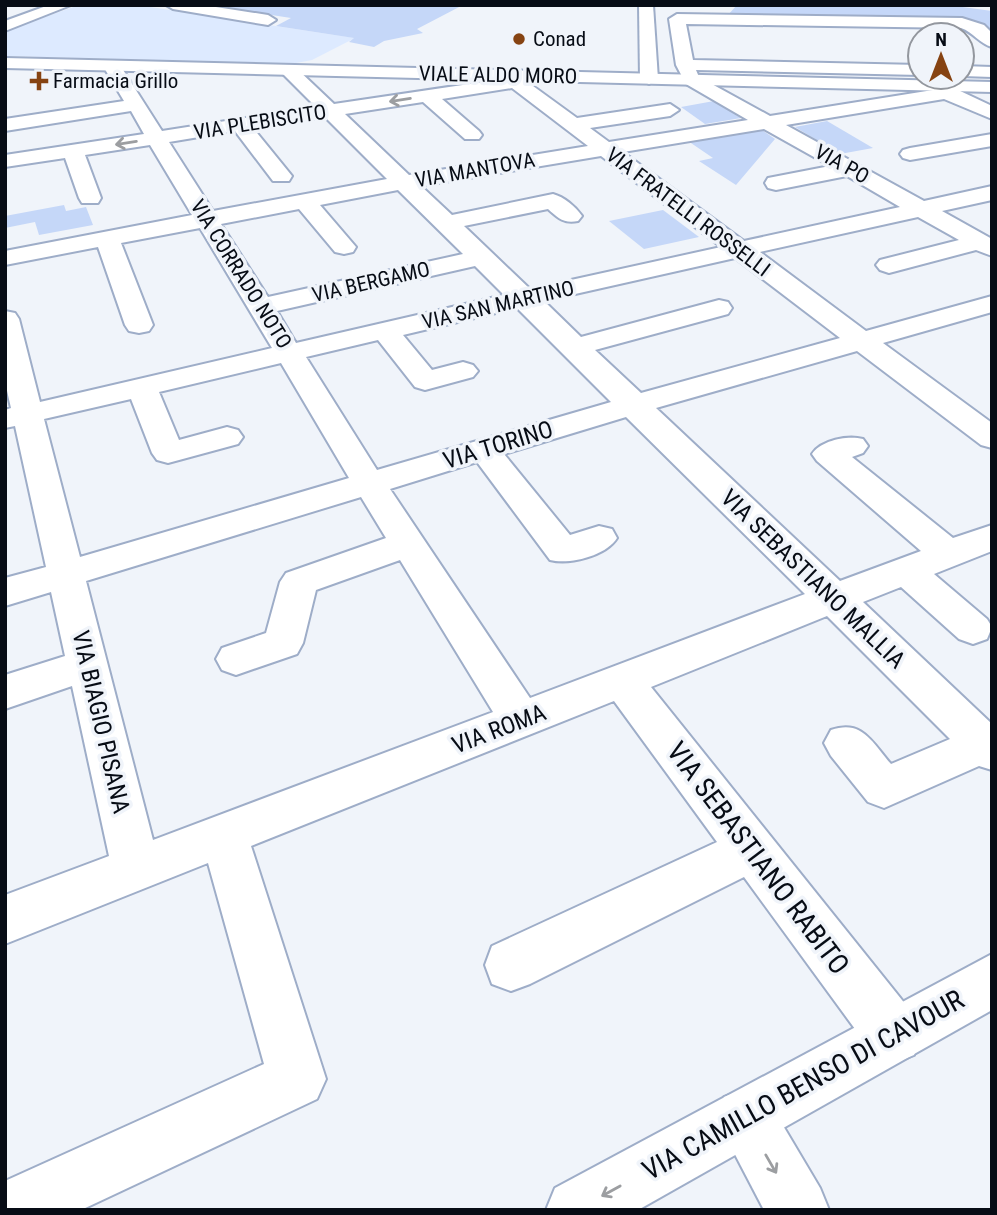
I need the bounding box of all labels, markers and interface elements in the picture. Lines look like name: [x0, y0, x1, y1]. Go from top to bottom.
north arrow: [906, 21, 976, 91]
place label: Conad: [533, 27, 586, 51]
text: N: [935, 28, 947, 51]
marker: Conad: [511, 31, 527, 47]
street label: VIALE ALDO MORO: [419, 62, 577, 88]
place label: Farmacia Grillo: [53, 69, 178, 93]
marker: Farmacia Grillo: [31, 73, 47, 89]
one-way arrow: [389, 94, 412, 107]
street label: VIA PLEBISCITO: [192, 100, 328, 144]
one-way arrow: [116, 136, 138, 149]
street label: VIA PO: [811, 139, 873, 189]
street label: VIA FRATELLI ROSSELLI: [601, 143, 775, 281]
street label: VIA MANTOVA: [413, 148, 537, 192]
street label: VIA CORRADO NOTO: [185, 195, 297, 353]
street label: VIA BERGAMO: [310, 257, 432, 307]
street label: VIA SAN MARTINO: [420, 276, 576, 334]
street label: VIA TORINO: [440, 415, 556, 475]
street label: VIA SEBASTIANO MALLIA: [715, 484, 911, 674]
street label: VIA BIAGIO PISANA: [66, 628, 136, 816]
street label: VIA ROMA: [448, 698, 550, 760]
street label: VIA SEBASTIANO RABITO: [660, 735, 856, 981]
street label: VIA CAMILLO BENSO DI CAVOUR: [637, 983, 970, 1187]
one-way arrow: [765, 1153, 779, 1173]
one-way arrow: [601, 1185, 622, 1198]

